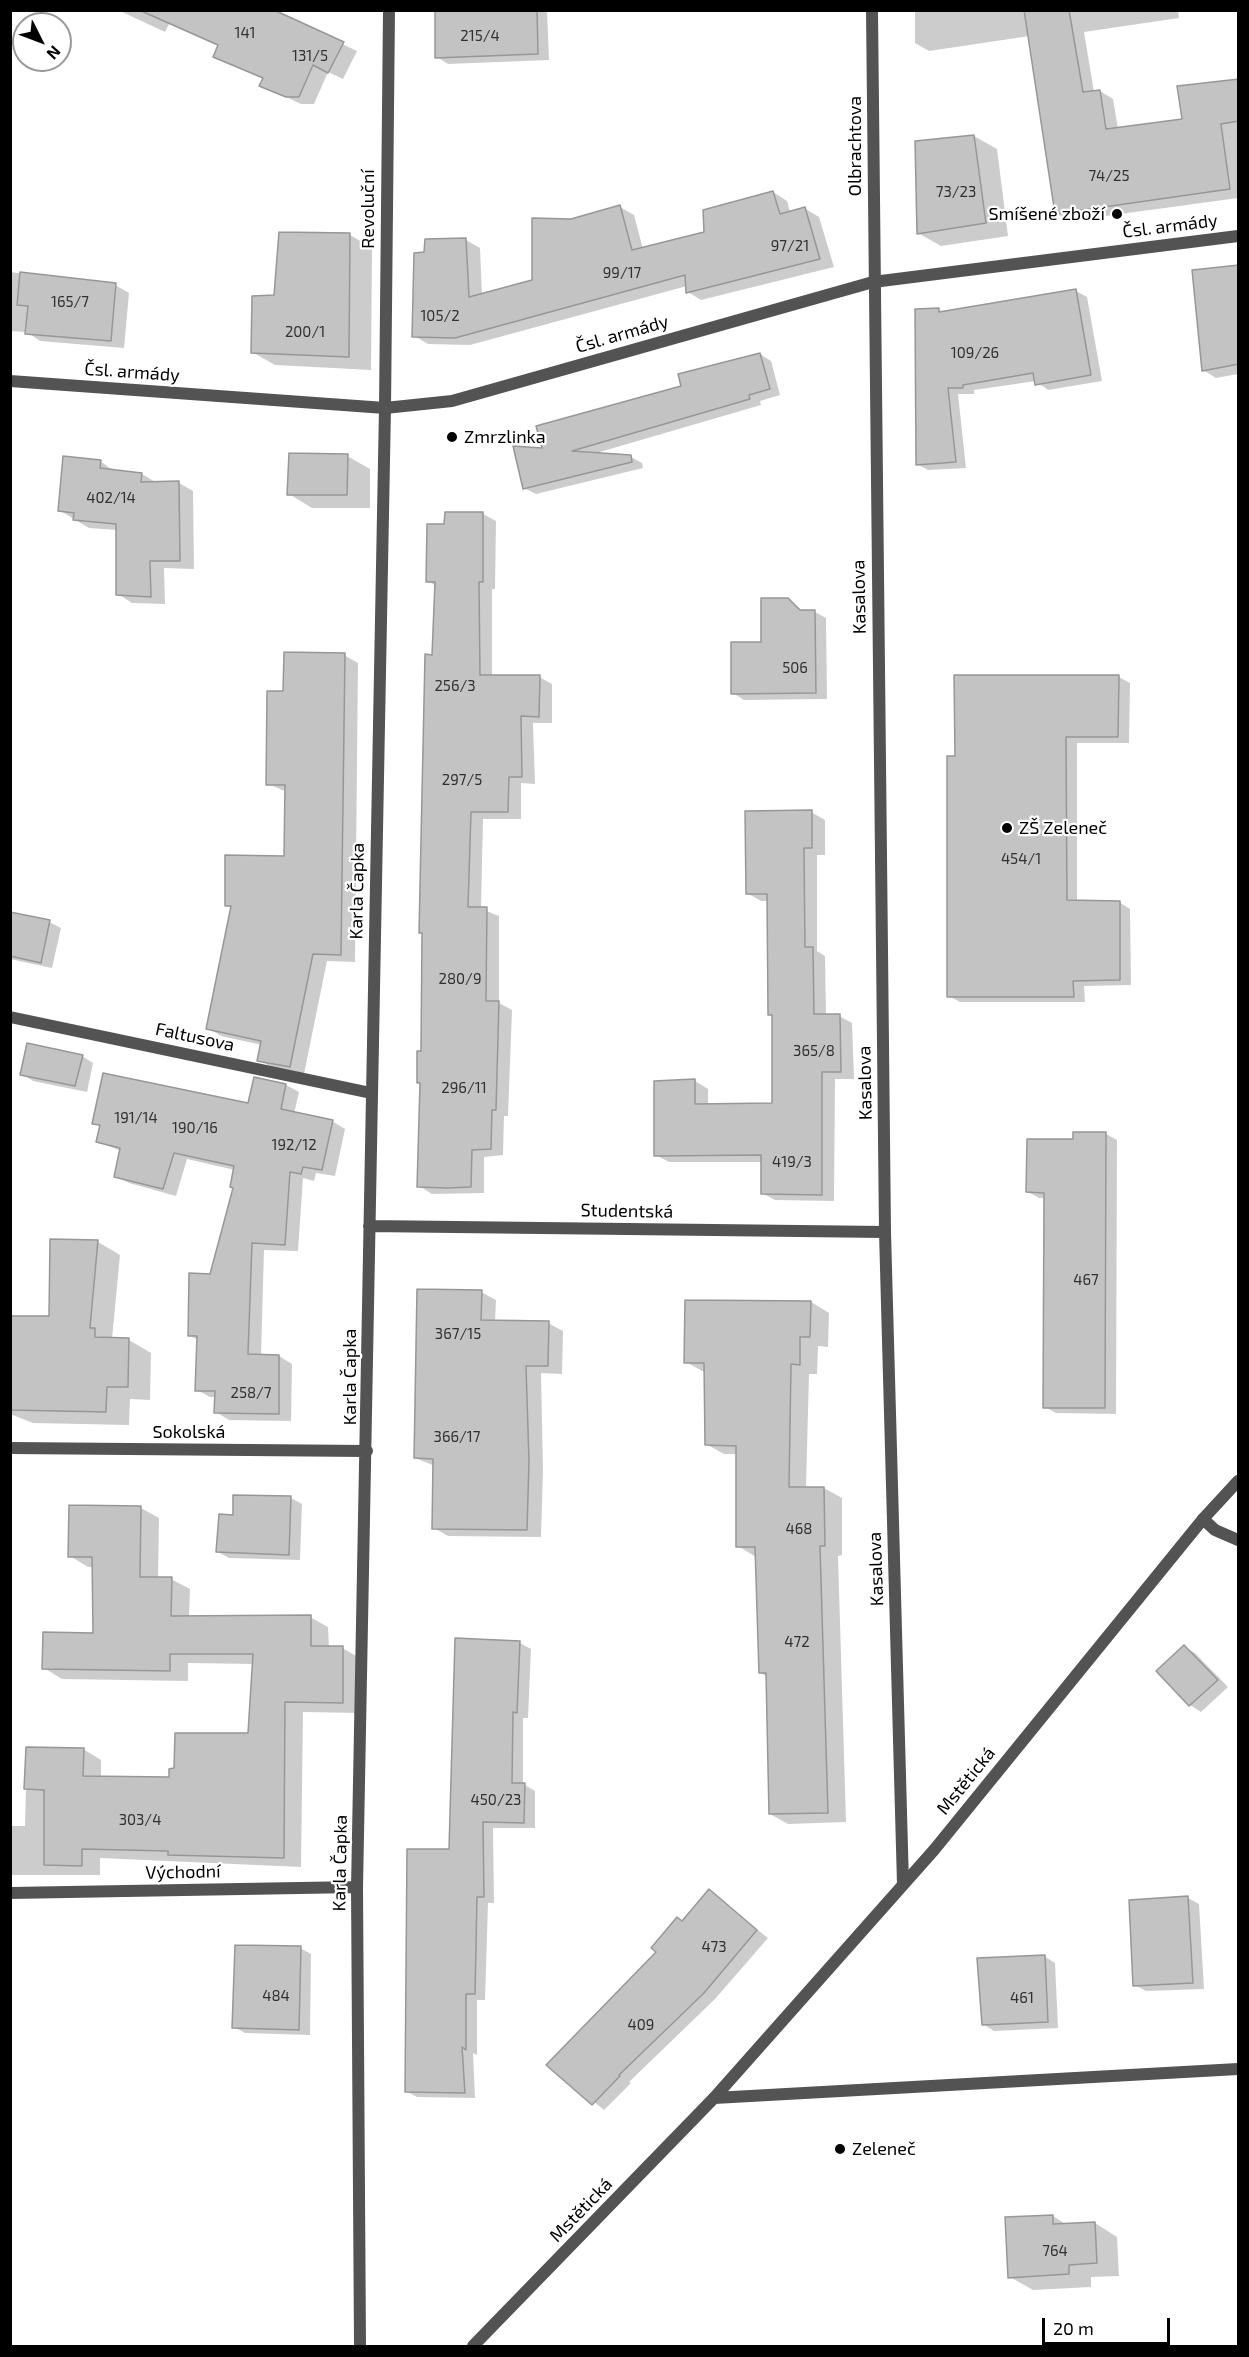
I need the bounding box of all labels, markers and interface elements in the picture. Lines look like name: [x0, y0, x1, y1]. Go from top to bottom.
north arrow: [12, 12, 72, 72]
house number: 141: [234, 24, 256, 42]
house number: 215/4: [460, 27, 500, 45]
text: N: [43, 42, 65, 64]
house number: 131/5: [292, 47, 328, 65]
street label: Olbrachtova: [844, 96, 866, 196]
house number: 74/25: [1088, 167, 1130, 185]
street label: Revoluční: [357, 169, 379, 249]
house number: 73/23: [936, 183, 976, 201]
place label: Smíšené zboží: [988, 203, 1105, 225]
marker: Smíšené zboží: [1110, 207, 1124, 221]
street label: Čsl. armády: [1121, 209, 1219, 243]
house number: 97/21: [771, 237, 809, 255]
house number: 99/17: [603, 264, 641, 282]
house number: 165/7: [51, 293, 89, 311]
house number: 105/2: [420, 307, 460, 325]
street label: Čsl. armády: [573, 310, 671, 358]
house number: 200/1: [285, 323, 325, 341]
house number: 109/26: [951, 344, 999, 362]
street label: Čsl. armády: [84, 358, 180, 386]
place label: Zmrzlinka: [464, 426, 546, 448]
marker: Zmrzlinka: [445, 430, 459, 444]
house number: 402/14: [86, 489, 136, 507]
street label: Kasalova: [848, 560, 870, 634]
house number: 506: [782, 659, 808, 677]
house number: 256/3: [434, 677, 476, 695]
house number: 297/5: [442, 771, 482, 789]
place label: ZŠ Zeleneč: [1019, 817, 1107, 839]
marker: ZŠ Zeleneč: [1000, 821, 1014, 835]
street label: Karla Čapka: [345, 843, 369, 939]
house number: 454/1: [1001, 850, 1041, 868]
house number: 280/9: [439, 970, 481, 988]
street label: Faltusova: [154, 1018, 236, 1056]
house number: 365/8: [793, 1042, 835, 1060]
street label: Kasalova: [854, 1046, 876, 1120]
house number: 296/11: [441, 1079, 487, 1097]
house number: 191/14: [114, 1109, 158, 1127]
house number: 190/16: [172, 1119, 218, 1137]
house number: 192/12: [271, 1136, 317, 1154]
house number: 419/3: [772, 1153, 812, 1171]
street label: Studentská: [581, 1199, 673, 1223]
house number: 467: [1073, 1271, 1099, 1289]
house number: 367/15: [435, 1325, 481, 1343]
street label: Karla Čapka: [339, 1329, 361, 1425]
house number: 258/7: [230, 1384, 272, 1402]
street label: Sokolská: [153, 1421, 225, 1443]
house number: 366/17: [434, 1428, 480, 1446]
house number: 468: [786, 1520, 812, 1538]
street label: Kasalova: [864, 1531, 888, 1607]
house number: 472: [784, 1633, 810, 1651]
street label: Mstětická: [932, 1743, 1000, 1819]
house number: 450/23: [471, 1791, 521, 1809]
house number: 303/4: [119, 1811, 161, 1829]
street label: Karla Čapka: [328, 1815, 352, 1911]
street label: Východní: [145, 1861, 221, 1883]
house number: 473: [701, 1938, 727, 1956]
house number: 484: [262, 1987, 290, 2005]
house number: 461: [1010, 1989, 1034, 2007]
house number: 409: [628, 2016, 654, 2034]
place label: Zeleneč: [852, 2138, 916, 2160]
marker: Zeleneč: [833, 2142, 847, 2156]
street label: Mstětická: [545, 2174, 617, 2246]
house number: 764: [1042, 2242, 1068, 2260]
scale bar: [1045, 2306, 1172, 2344]
text: 20 m: [1053, 2317, 1094, 2339]

